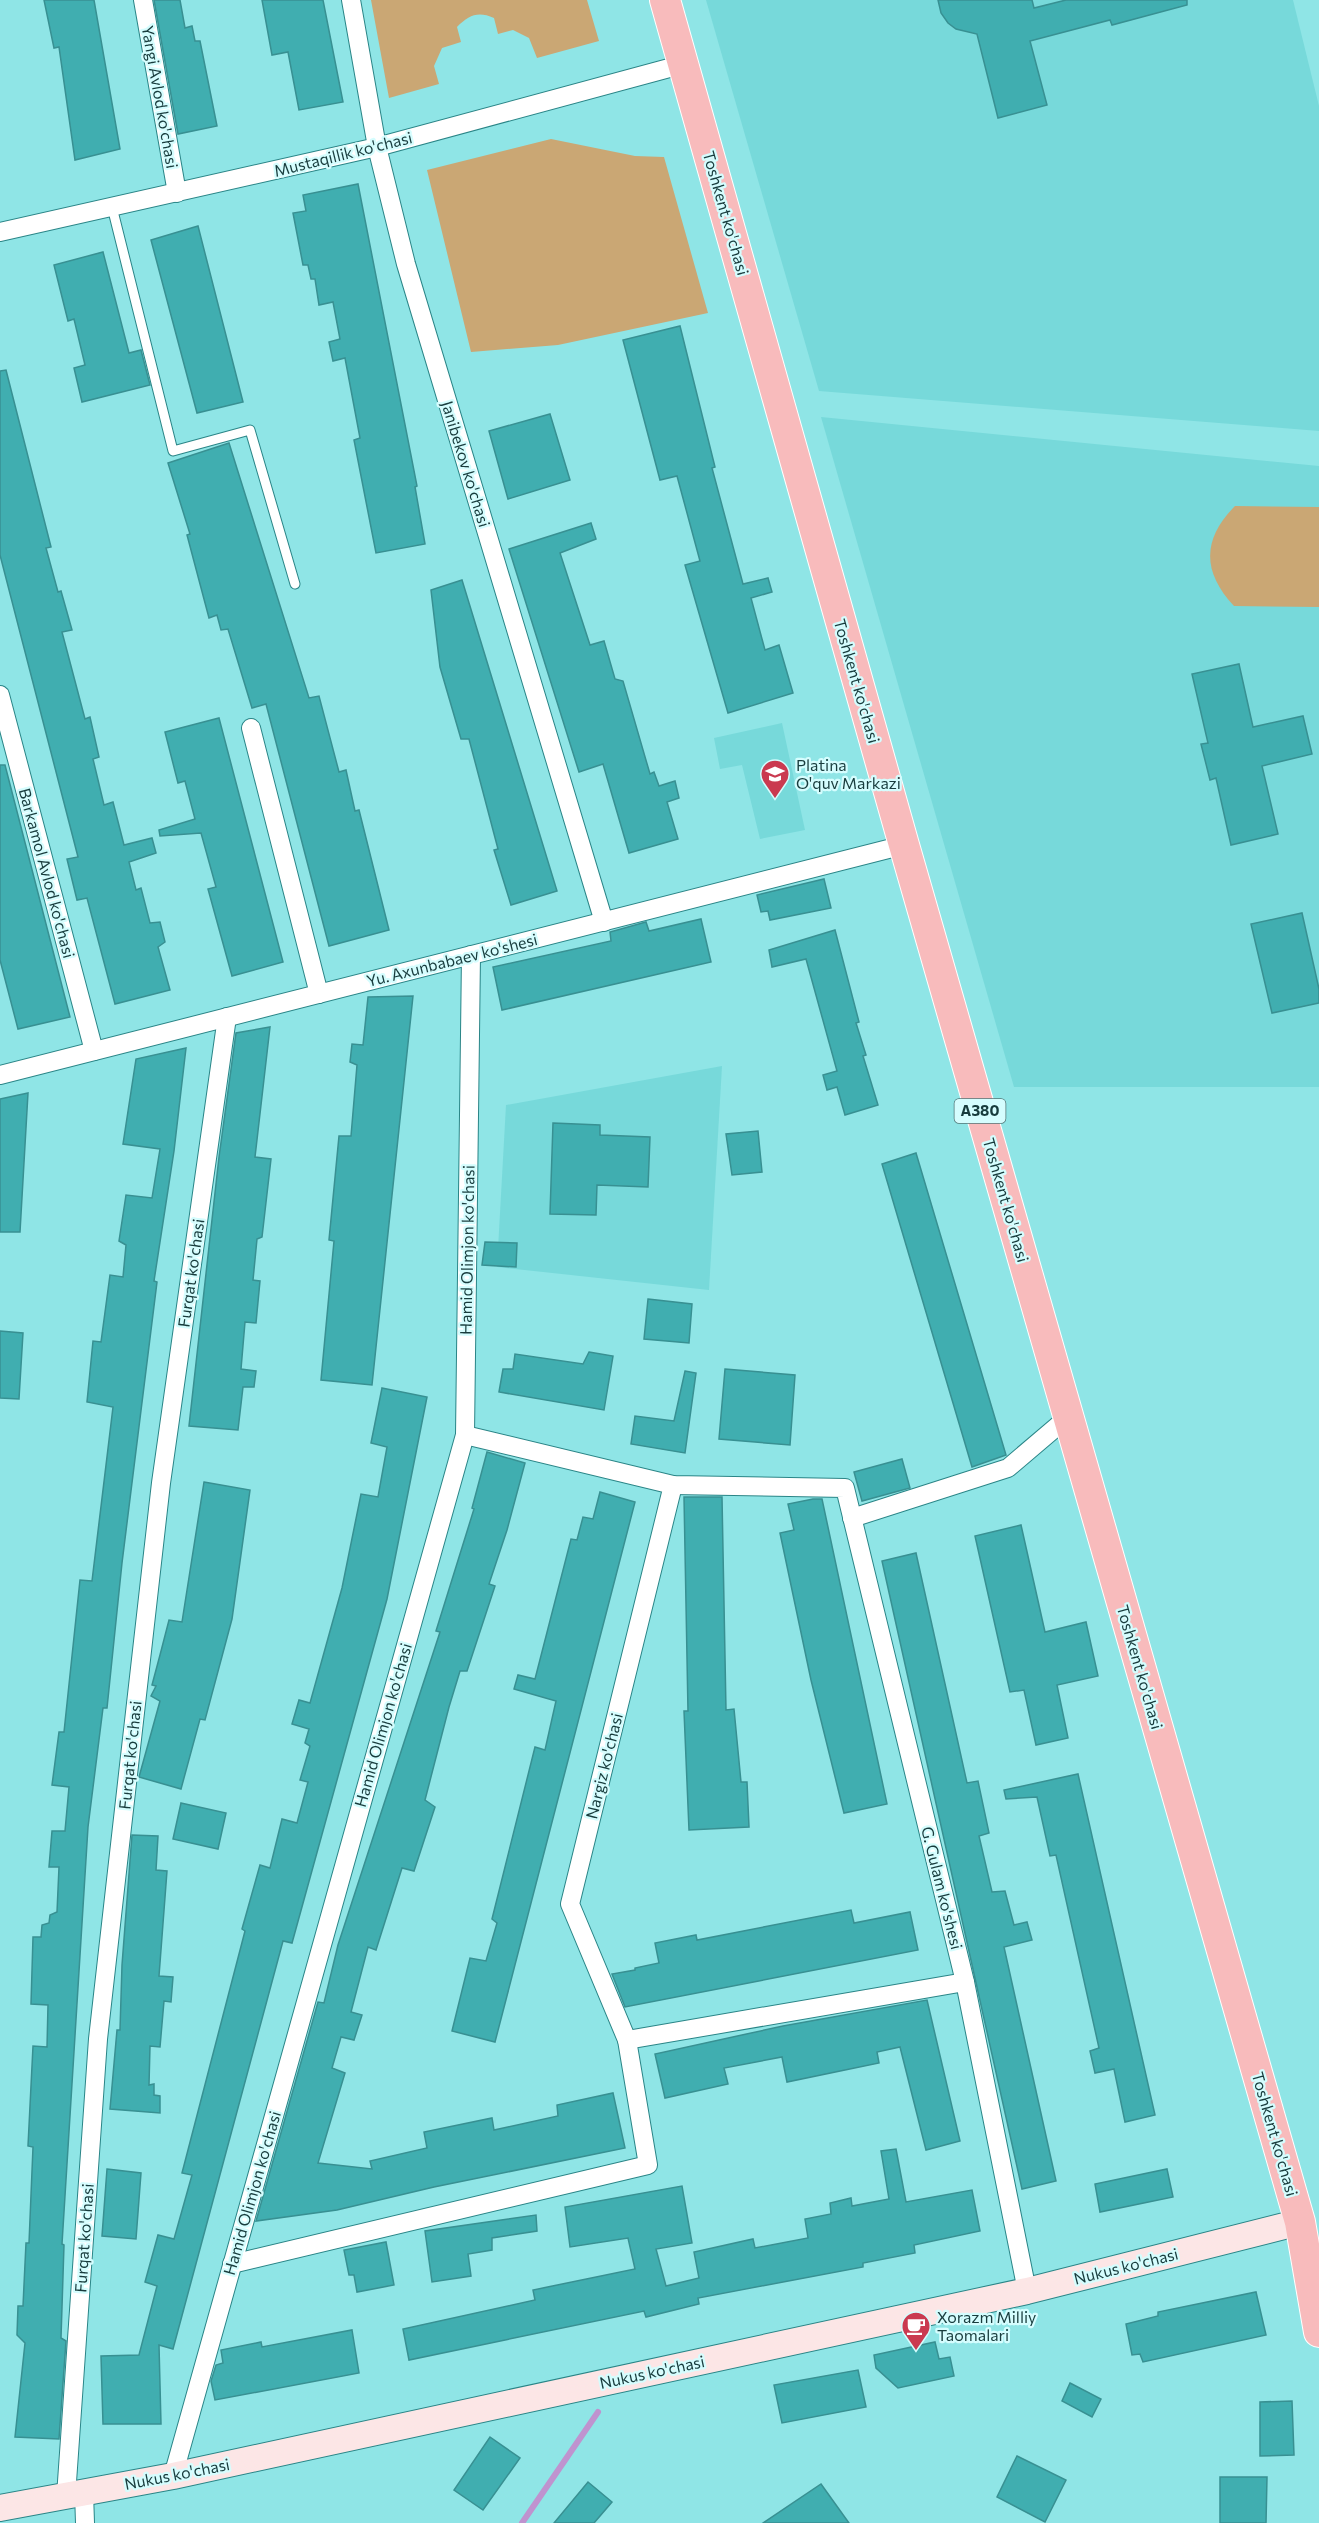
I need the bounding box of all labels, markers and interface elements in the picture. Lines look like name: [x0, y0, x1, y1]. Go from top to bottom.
street label: Yangi Avlod ko'chasi: [139, 24, 182, 170]
street label: Mustaqillik ko'chasi: [272, 127, 414, 180]
street label: Toshkent ko'chasi: [700, 149, 753, 277]
street label: Janibekov ko'chasi: [438, 398, 495, 529]
street label: Toshkent ko'chasi: [831, 617, 884, 745]
place label: Platina O'quv Markazi: [796, 755, 901, 792]
school or university icon: Platina O'quv Markazi: [759, 758, 791, 800]
street label: Barkamol Avlod ko'chasi: [16, 786, 79, 960]
street label: Yu. Axunbabaev ko'shesi: [364, 929, 539, 990]
road number: A380: [954, 1099, 1006, 1123]
street label: Toshkent ko'chasi: [980, 1136, 1033, 1264]
street label: Hamid Olimjon ko'chasi: [456, 1165, 477, 1335]
street label: Furqat ko'chasi: [173, 1217, 208, 1328]
street label: Toshkent ko'chasi: [1114, 1603, 1167, 1731]
street label: Hamid Olimjon ko'chasi: [350, 1641, 415, 1809]
street label: Furqat ko'chasi: [114, 1700, 145, 1810]
street label: Nargiz ko'chasi: [581, 1711, 626, 1821]
street label: G. Gulam ko'shesi: [918, 1824, 967, 1951]
street label: Toshkent ko'chasi: [1249, 2070, 1302, 2198]
street label: Hamid Olimjon ko'chasi: [219, 2109, 284, 2277]
street label: Furqat ko'chasi: [70, 2183, 97, 2293]
street label: Nukus ko'chasi: [1072, 2243, 1180, 2288]
place label: Xorazm Milliy Taomalari: [937, 2307, 1036, 2344]
cafe icon: Xorazm Milliy Taomalari: [900, 2310, 932, 2352]
street label: Nukus ko'chasi: [598, 2351, 706, 2392]
street label: Nukus ko'chasi: [123, 2454, 231, 2493]

